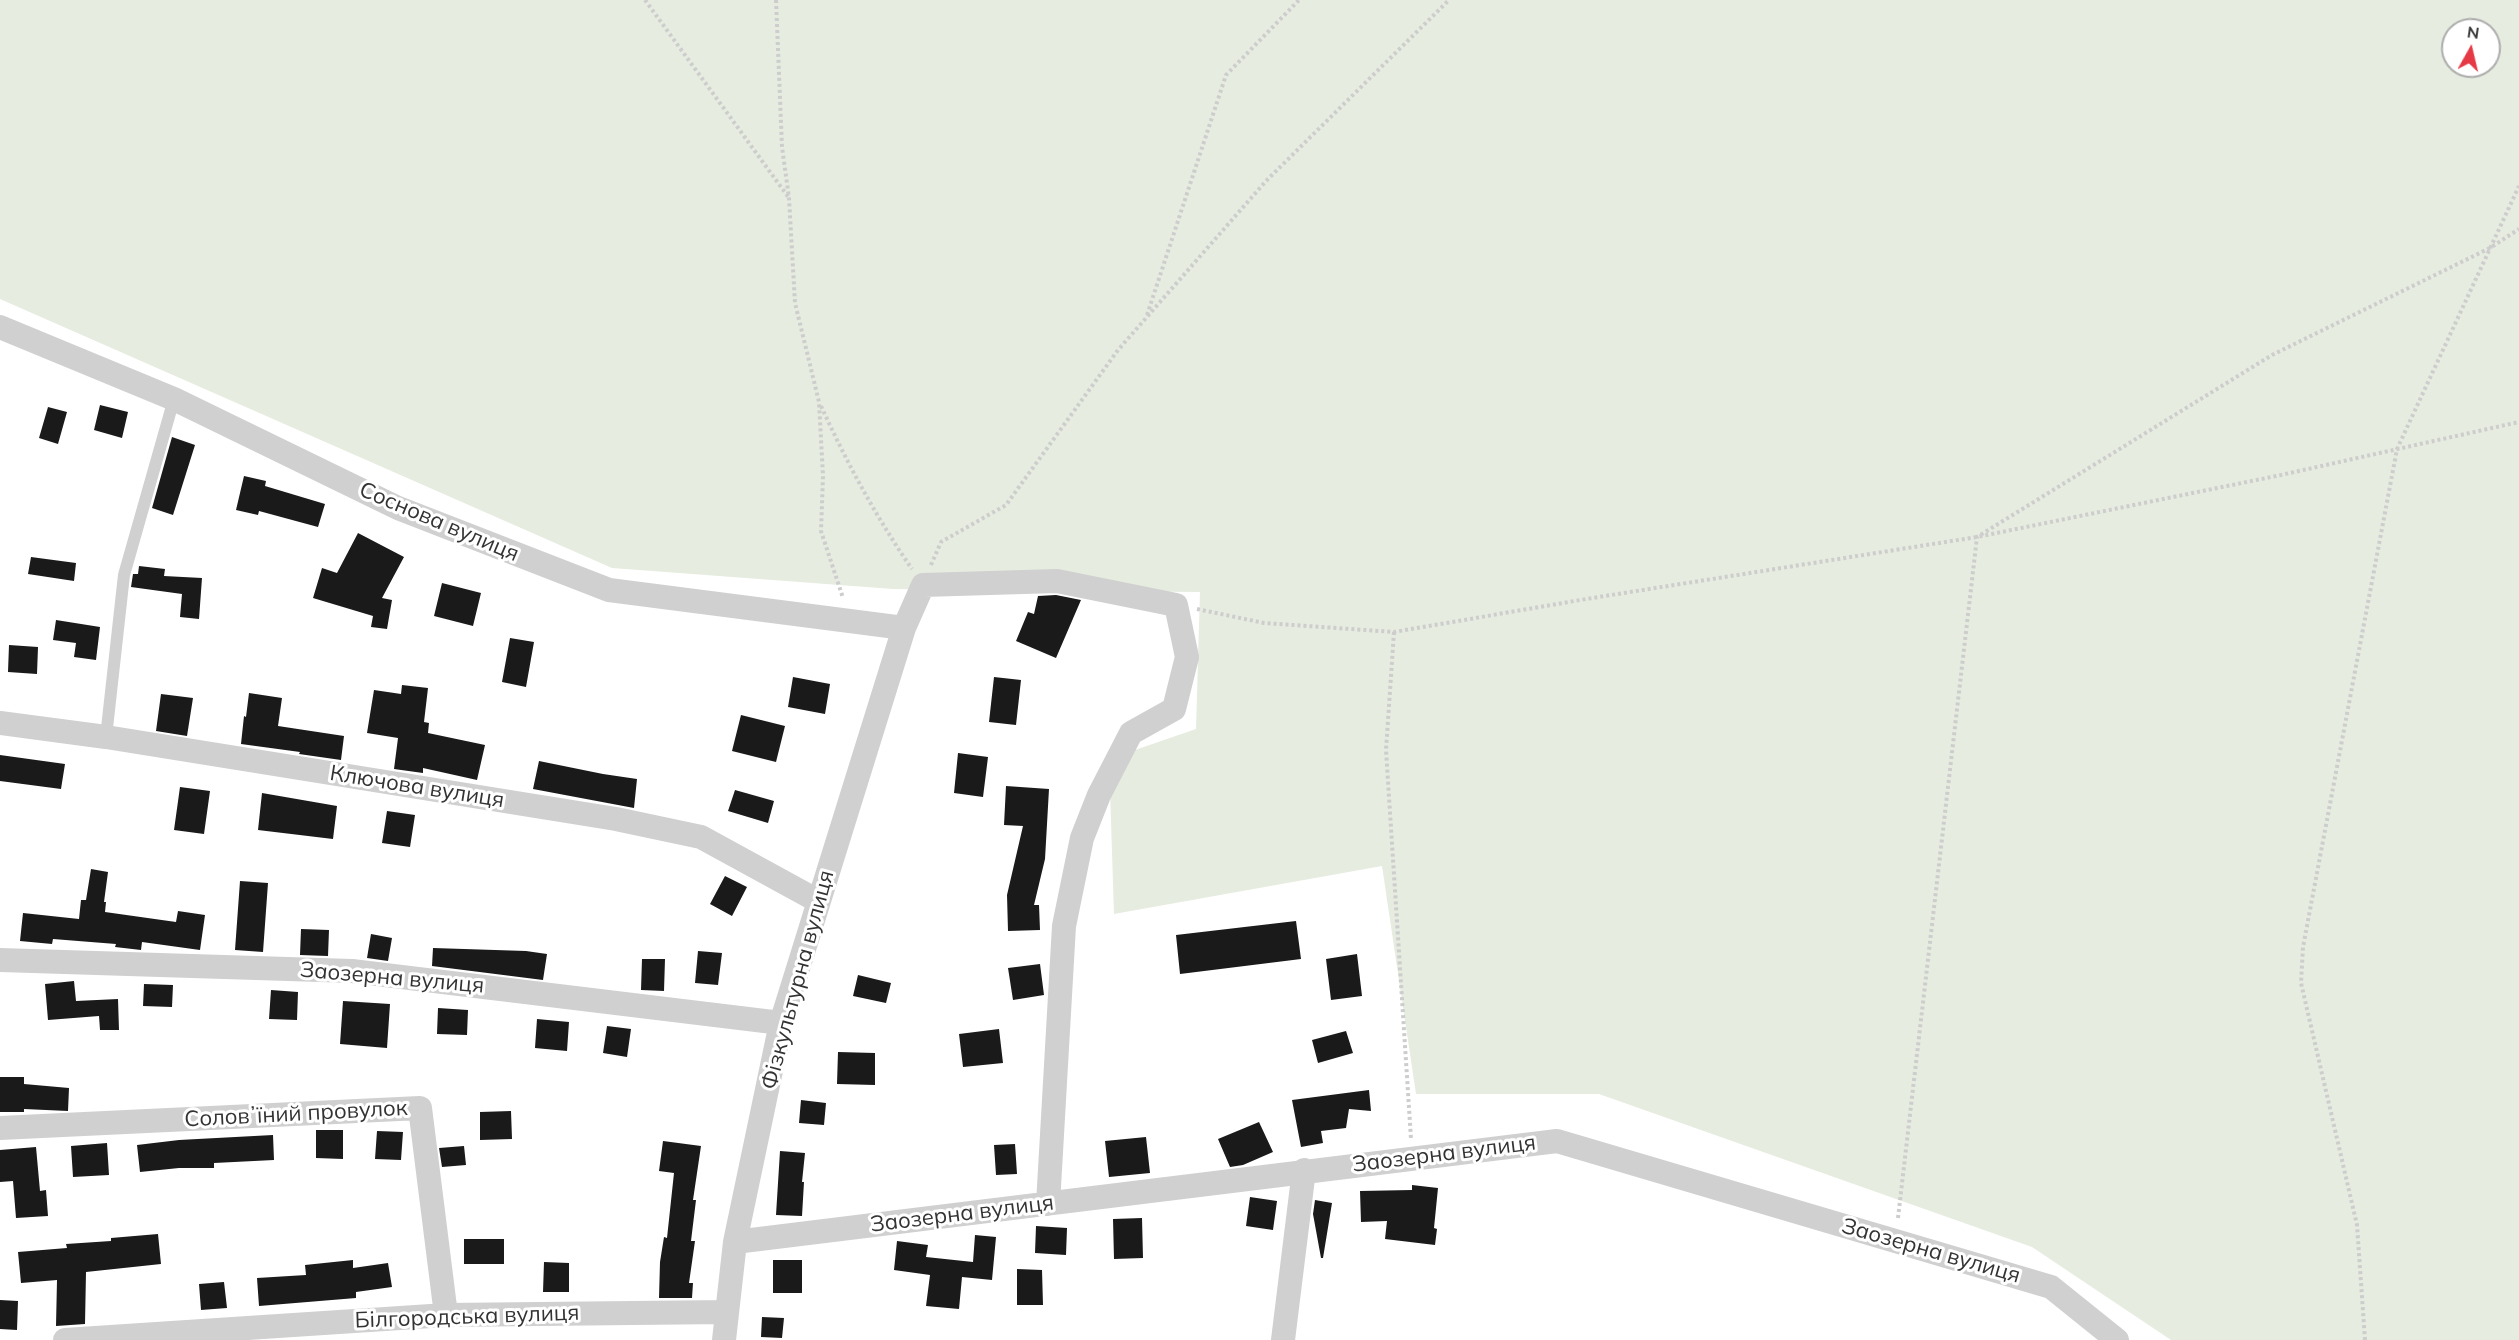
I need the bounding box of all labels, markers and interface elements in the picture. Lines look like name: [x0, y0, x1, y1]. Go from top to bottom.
north arrow: [2441, 18, 2501, 78]
text: N: [2466, 21, 2481, 43]
street label: Соснова вулиця: [355, 476, 523, 568]
street label: Ключова вулиця: [328, 760, 506, 814]
street label: Фізкультурна вулиця: [756, 867, 840, 1093]
street label: Заозерна вулиця: [299, 957, 485, 999]
street label: Соловʼїний провулок: [184, 1095, 408, 1133]
street label: Заозерна вулиця: [1351, 1130, 1537, 1178]
street label: Заозерна вулиця: [869, 1190, 1055, 1238]
street label: Заозерна вулиця: [1839, 1213, 2023, 1289]
street label: Білгородська вулиця: [354, 1300, 580, 1334]

